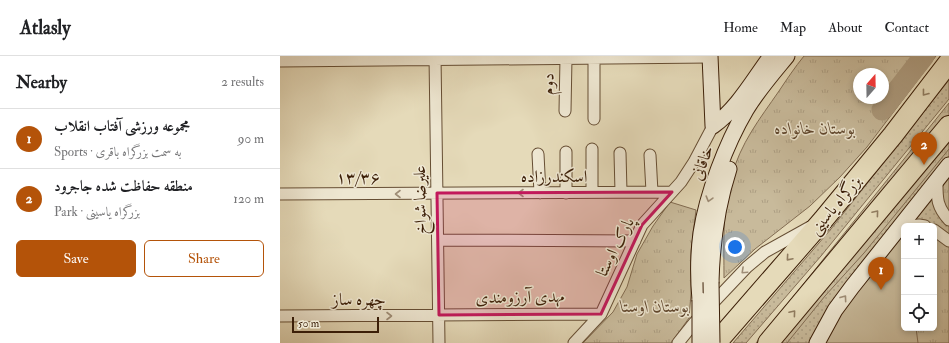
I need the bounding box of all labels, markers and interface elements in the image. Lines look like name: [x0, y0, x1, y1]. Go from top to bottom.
text: Atlasly: [20, 16, 71, 40]
text: Home: [723, 19, 758, 36]
text: Map: [780, 19, 806, 36]
text: About: [828, 19, 862, 36]
text: Contact: [884, 19, 929, 36]
north arrow: [853, 68, 889, 104]
text: Nearby: [16, 72, 67, 93]
street label: دوم: [537, 73, 563, 95]
text: 2 results: [221, 74, 264, 90]
one-way arrow: [923, 89, 930, 96]
text: مجموعه ورزشی آفتاب انقلاب: [54, 117, 190, 136]
park label: بوستان خانواده: [775, 118, 856, 139]
text: 1: [27, 131, 31, 147]
text: 90 m: [238, 131, 264, 147]
pin: 2: [911, 132, 937, 165]
street label: خاقانی: [686, 143, 718, 183]
text: Sports · به سمت بزرگراه باقری: [54, 144, 182, 160]
street label: علیرضا شواخ: [409, 165, 435, 235]
street label: اسکندرزاده: [521, 166, 588, 187]
street label: ۱۳/۳۶: [336, 167, 380, 188]
street label: بزرگراه یاسینی: [803, 170, 867, 240]
text: منطقه حفاظت شده جاجرود: [54, 177, 193, 196]
one-way arrow: [395, 189, 401, 198]
one-way arrow: [518, 189, 524, 197]
text: 2: [26, 191, 32, 207]
text: 120 m: [233, 191, 264, 207]
one-way arrow: [705, 196, 714, 203]
text: Park · بزرگراه یاسینی: [54, 204, 140, 220]
one-way arrow: [872, 210, 879, 217]
street label: پارک اوستا: [591, 213, 641, 281]
map controls: [901, 223, 937, 331]
button: +: [901, 223, 937, 259]
your location: [725, 237, 745, 257]
button: Save: [16, 240, 136, 277]
button: Share: [144, 240, 264, 277]
one-way arrow: [787, 254, 794, 261]
pin: 1: [868, 257, 894, 290]
button: −: [901, 259, 937, 295]
one-way arrow: [741, 266, 748, 273]
street label: مهدی آرزومندی: [475, 286, 565, 308]
street label: چهره ساز: [330, 289, 386, 310]
one-way arrow: [840, 295, 847, 302]
button: locate: [901, 295, 937, 331]
park label: بوستان اوستا: [619, 296, 690, 317]
one-way arrow: [789, 310, 796, 318]
one-way arrow: [386, 311, 392, 320]
scale bar: [292, 315, 379, 334]
text: 50 m: [298, 317, 319, 330]

